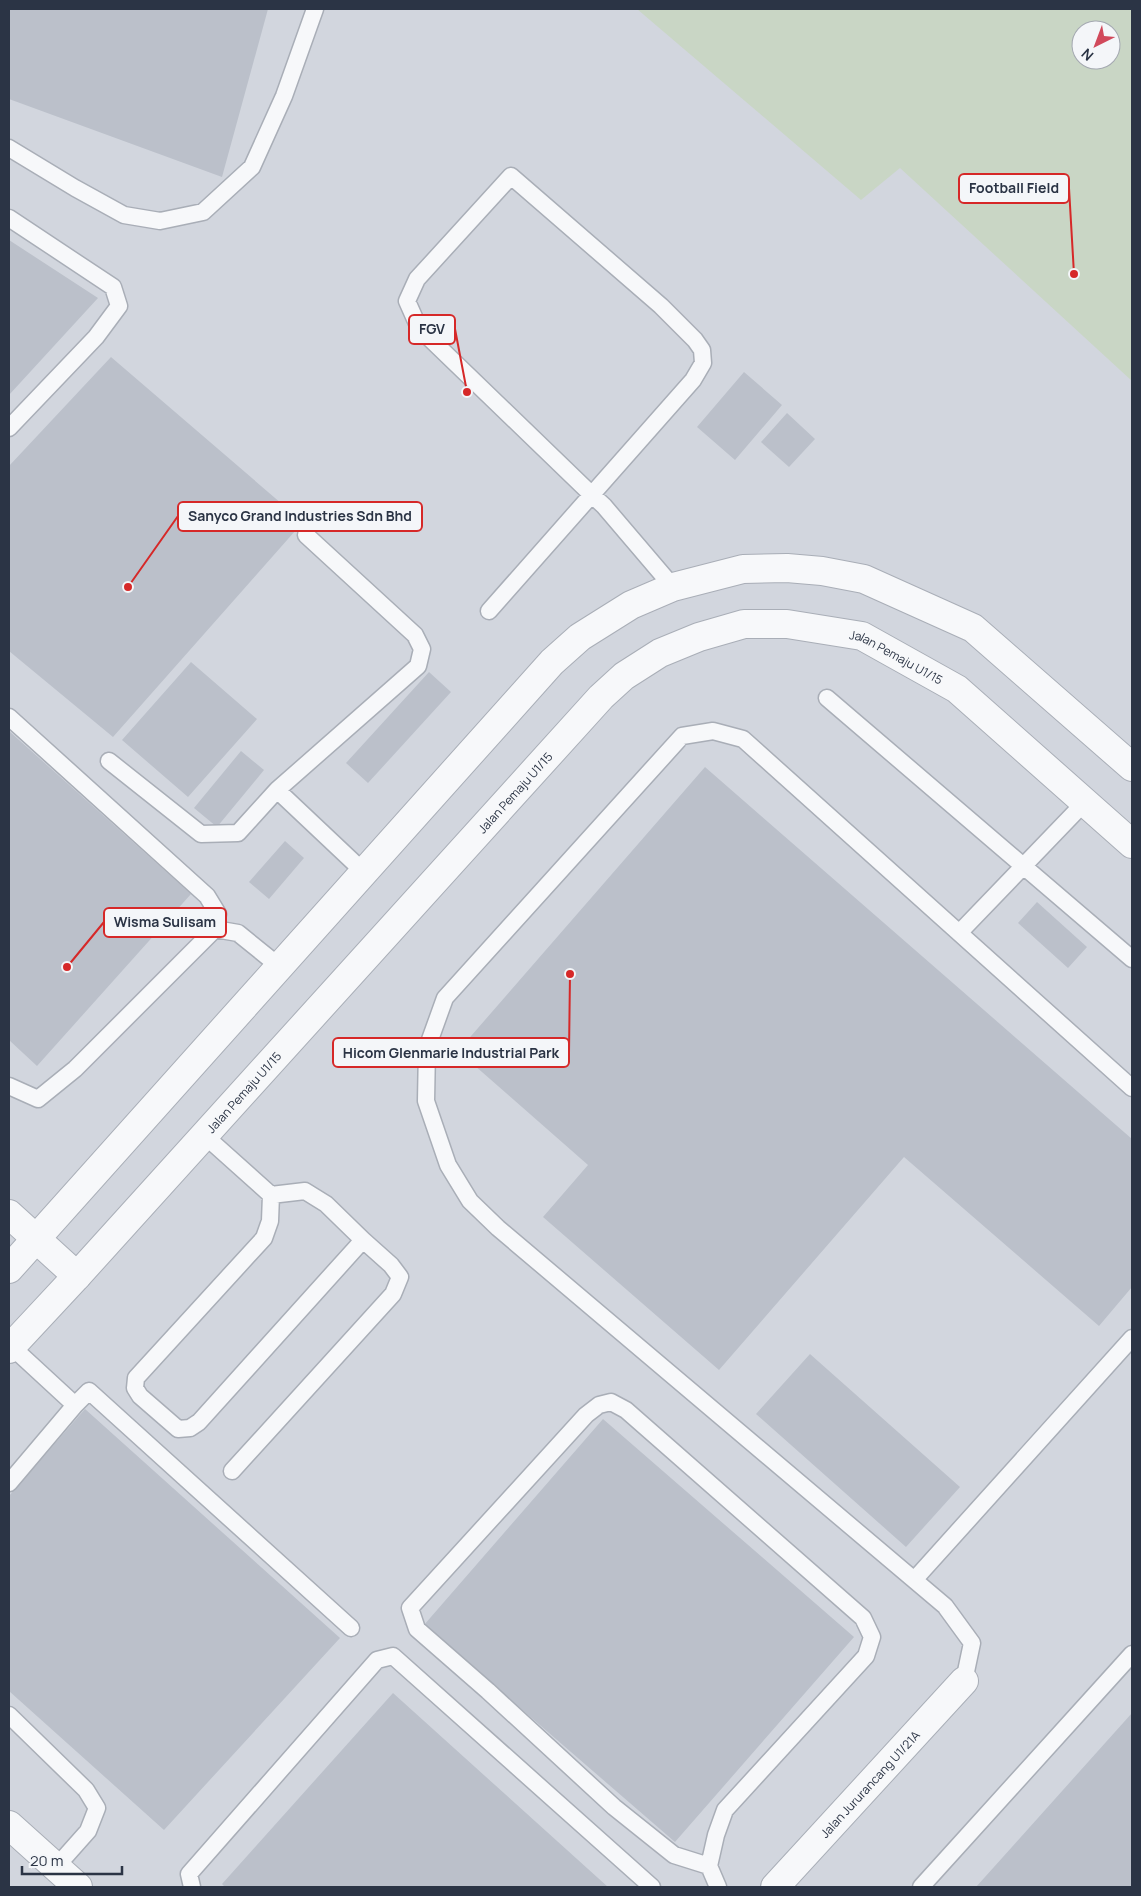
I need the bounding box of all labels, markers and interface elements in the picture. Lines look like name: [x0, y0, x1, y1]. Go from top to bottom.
north arrow: [1071, 20, 1121, 70]
text: N: [1077, 45, 1097, 65]
callout: Football Field: [959, 174, 1069, 203]
text: Football Field: [969, 178, 1059, 197]
callout: FGV: [409, 315, 455, 344]
text: FGV: [419, 319, 445, 338]
callout: Sanyco Grand Industries Sdn Bhd: [178, 502, 422, 531]
text: Sanyco Grand Industries Sdn Bhd: [188, 506, 412, 525]
street label: Jalan Pemaju U1/15: [848, 626, 946, 688]
street label: Jalan Pemaju U1/15: [473, 748, 556, 837]
callout: Wisma Sulisam: [104, 908, 226, 937]
text: Wisma Sulisam: [114, 912, 216, 931]
callout: Hicom Glenmarie Industrial Park: [333, 1038, 569, 1067]
text: Hicom Glenmarie Industrial Park: [343, 1043, 560, 1062]
street label: Jalan Pemaju U1/15: [202, 1048, 285, 1136]
street label: Jalan Jururancang U1/21A: [816, 1726, 924, 1841]
scale bar: [22, 1844, 122, 1876]
text: 20 m: [30, 1850, 63, 1871]

